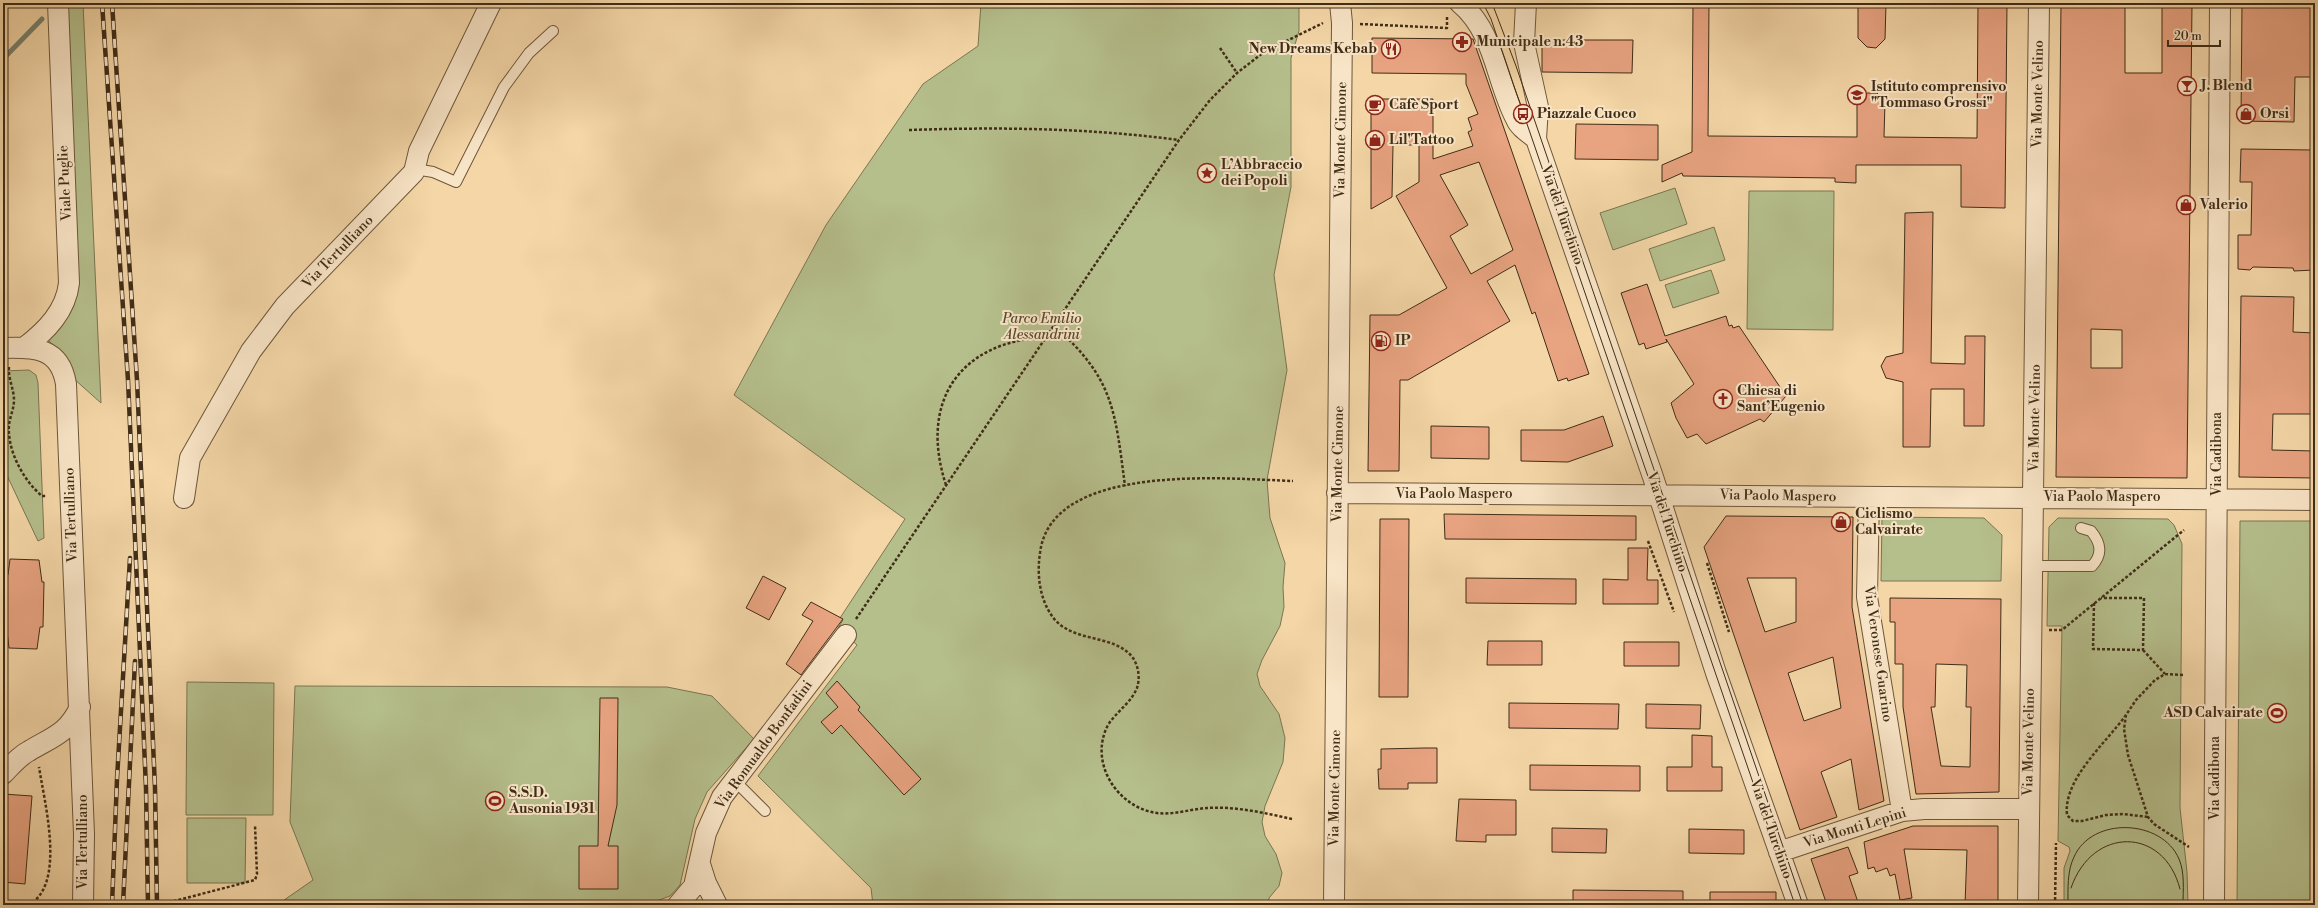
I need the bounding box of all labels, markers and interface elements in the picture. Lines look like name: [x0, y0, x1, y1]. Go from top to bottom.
scale bar: [2168, 22, 2220, 48]
text: 20 m: [2174, 29, 2202, 44]
pharmacy icon: Municipale n.43: [1451, 31, 1473, 53]
place label: Municipale n.43: [1476, 33, 1583, 51]
restaurant icon: New Dreams Kebab: [1380, 38, 1402, 60]
place label: New Dreams Kebab: [1249, 40, 1377, 58]
street label: Via Monte Velino: [2028, 40, 2048, 149]
bar icon: J. Blend: [2176, 75, 2198, 97]
place label: J. Blend: [2199, 77, 2253, 95]
place label: Istituto comprensivo "Tommaso Grossi": [1871, 78, 2007, 112]
street label: Via Monte Cimone: [1331, 81, 1351, 200]
school or university icon: Istituto comprensivo "Tommaso Grossi": [1846, 84, 1868, 106]
cafe icon: Cafè Sport: [1364, 94, 1386, 116]
place label: Cafè Sport: [1389, 96, 1459, 114]
bus stop icon: Piazzale Cuoco: [1512, 103, 1534, 125]
shop icon: Orsi: [2235, 103, 2257, 125]
place label: Piazzale Cuoco: [1537, 105, 1636, 123]
place label: Orsi: [2260, 105, 2290, 123]
shop icon: Lil'Tattoo: [1364, 129, 1386, 151]
place label: Lil'Tattoo: [1389, 131, 1454, 149]
street label: Viale Puglie: [54, 145, 76, 222]
place label: L’Abbraccio dei Popoli: [1221, 156, 1303, 190]
place icon: L’Abbraccio dei Popoli: [1196, 162, 1218, 184]
street label: Via del Turchino: [1536, 162, 1588, 267]
shop icon: Valerio: [2175, 194, 2197, 216]
place label: Valerio: [2199, 196, 2248, 214]
street label: Via Tertulliano: [298, 211, 378, 293]
park label: Parco Emilio Alessandrini: [1001, 310, 1082, 344]
fuel station icon: IP: [1370, 330, 1392, 352]
place label: IP: [1395, 332, 1410, 350]
street label: Via Monte Velino: [2025, 364, 2045, 473]
place label: Chiesa di Sant’Eugenio: [1737, 382, 1825, 416]
church icon: Chiesa di Sant’Eugenio: [1712, 388, 1734, 410]
street label: Via Monte Cimone: [1328, 405, 1348, 524]
street label: Via Cadibona: [2208, 411, 2226, 497]
street label: Via Tertulliano: [60, 467, 82, 564]
street label: Via del Turchino: [1642, 469, 1692, 575]
street label: Via Paolo Maspero: [1395, 485, 1513, 503]
street label: Via Paolo Maspero: [1718, 486, 1837, 506]
street label: Via Paolo Maspero: [2043, 488, 2161, 506]
place label: Ciclismo Calvairate: [1855, 505, 1924, 539]
shop icon: Ciclismo Calvairate: [1830, 511, 1852, 533]
street label: Via Veronese Guarino: [1859, 584, 1896, 723]
street label: Via Romualdo Bonfadini: [711, 677, 817, 814]
street label: Via Monte Velino: [2019, 688, 2039, 797]
sports icon: ASD Calvairate: [2266, 702, 2288, 724]
place label: ASD Calvairate: [2162, 704, 2263, 722]
street label: Via Monte Cimone: [1325, 729, 1345, 848]
street label: Via Cadibona: [2206, 735, 2224, 821]
street label: Via del Turchino: [1745, 776, 1797, 881]
place label: S.S.D. Ausonia 1931: [508, 784, 595, 818]
sports icon: S.S.D. Ausonia 1931: [484, 790, 506, 812]
street label: Via Tertulliano: [74, 794, 92, 891]
street label: Via Monti Lepini: [1800, 804, 1909, 853]

